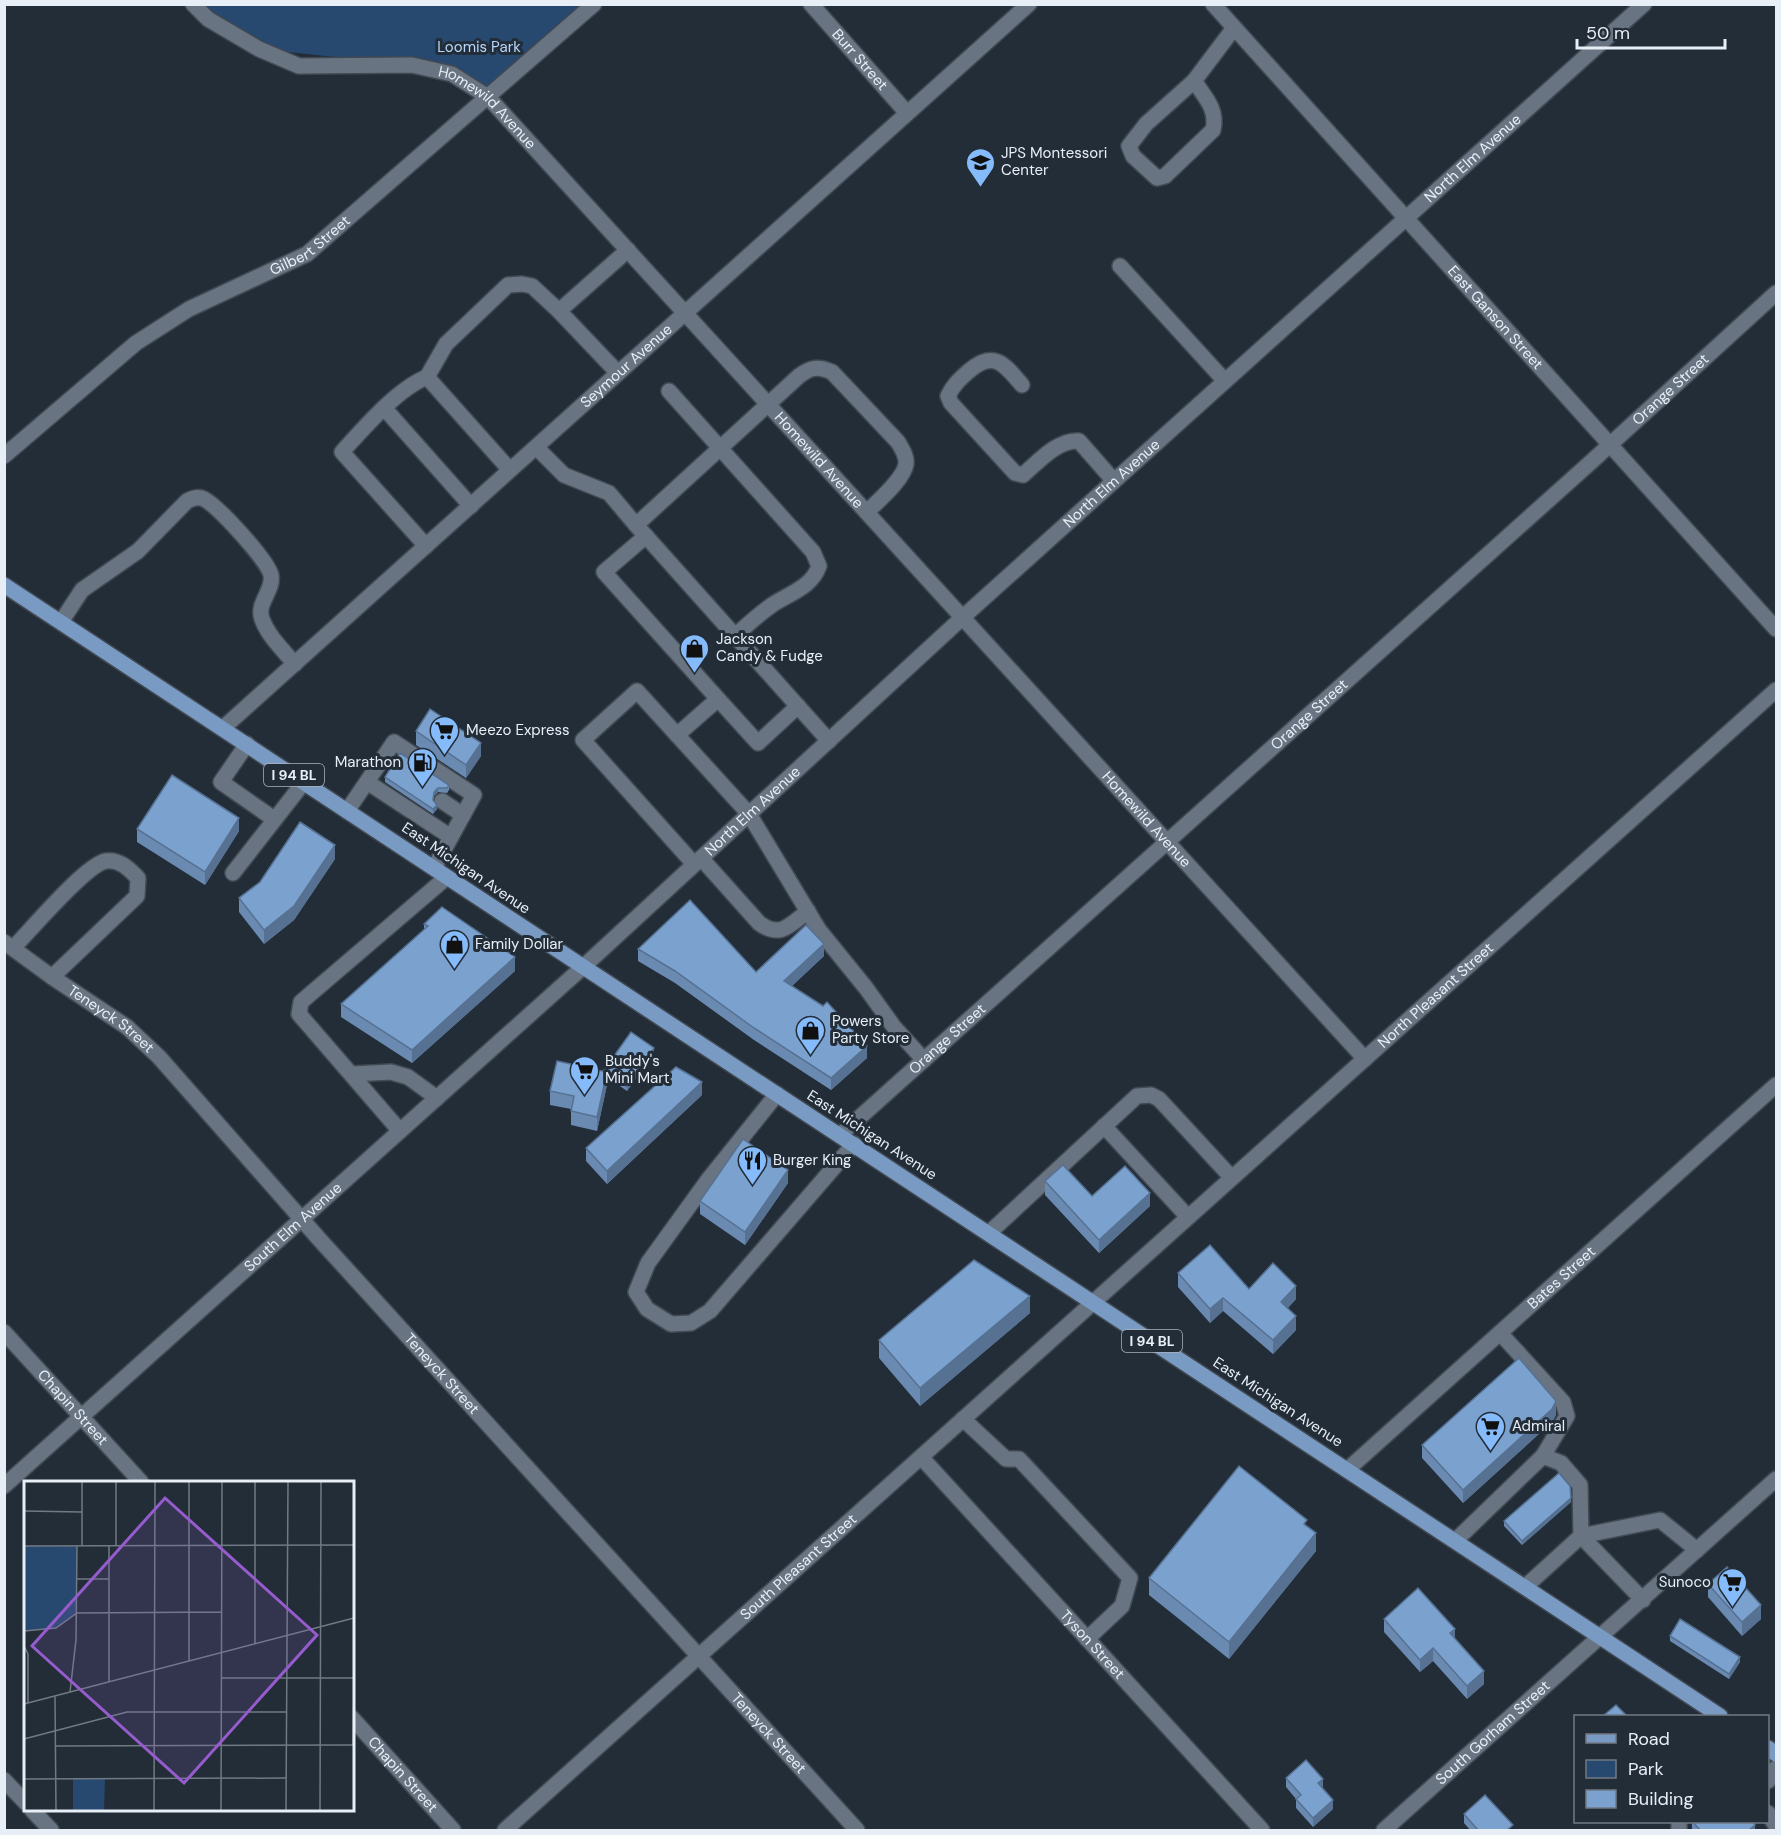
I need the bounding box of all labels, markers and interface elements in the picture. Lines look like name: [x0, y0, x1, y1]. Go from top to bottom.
scale bar: [1577, 12, 1726, 50]
text: 50 m: [1586, 21, 1630, 45]
street label: Burr Street: [828, 25, 892, 94]
park label: Loomis Park: [437, 37, 521, 57]
street label: Homewild Avenue: [436, 61, 541, 153]
street label: North Elm Avenue: [1420, 109, 1525, 207]
place label: JPS Montessori Center: [1001, 143, 1107, 180]
school or university icon: JPS Montessori Center: [964, 146, 996, 188]
street label: Gilbert Street: [266, 211, 355, 280]
street label: East Ganson Street: [1443, 261, 1548, 374]
street label: Seymour Avenue: [576, 319, 676, 412]
street label: Orange Street: [1628, 349, 1713, 430]
street label: Homewild Avenue: [770, 408, 868, 513]
street label: North Elm Avenue: [1059, 435, 1164, 532]
place label: Jackson Candy & Fudge: [716, 629, 823, 666]
shop icon: Jackson Candy & Fudge: [679, 632, 711, 674]
street label: Orange Street: [1266, 675, 1352, 754]
supermarket icon: Meezo Express: [429, 714, 461, 756]
place label: Meezo Express: [466, 720, 570, 740]
fuel station icon: Marathon: [406, 746, 438, 788]
place label: Marathon: [335, 752, 401, 772]
street label: North Elm Avenue: [700, 762, 805, 860]
road number: I 94 BL: [264, 764, 324, 786]
street label: Homewild Avenue: [1097, 767, 1196, 872]
street label: East Michigan Avenue: [398, 818, 534, 918]
shop icon: Family Dollar: [438, 928, 470, 970]
place label: Family Dollar: [475, 934, 563, 954]
street label: North Pleasant Street: [1373, 938, 1498, 1053]
street label: Teneyck Street: [64, 980, 159, 1058]
street label: Orange Street: [904, 999, 990, 1079]
place label: Powers Party Store: [832, 1011, 909, 1048]
shop icon: Powers Party Store: [795, 1014, 827, 1056]
place label: Buddy's Mini Mart: [605, 1051, 670, 1088]
supermarket icon: Buddy's Mini Mart: [568, 1054, 600, 1096]
street label: East Michigan Avenue: [803, 1086, 941, 1184]
restaurant icon: Burger King: [736, 1144, 768, 1186]
place label: Burger King: [773, 1150, 851, 1170]
street label: South Elm Avenue: [240, 1178, 346, 1276]
street label: Bates Street: [1523, 1242, 1600, 1314]
street label: Teneyck Street: [400, 1329, 484, 1419]
road number: I 94 BL: [1122, 1330, 1182, 1352]
street label: East Michigan Avenue: [1209, 1353, 1347, 1451]
street label: Chapin Street: [33, 1365, 113, 1449]
supermarket icon: Admiral: [1475, 1410, 1507, 1452]
place label: Admiral: [1512, 1416, 1565, 1436]
inset map: [24, 1481, 354, 1811]
street label: South Pleasant Street: [736, 1509, 861, 1625]
supermarket icon: Sunoco: [1716, 1566, 1748, 1608]
place label: Sunoco: [1659, 1572, 1711, 1592]
street label: Tyson Street: [1056, 1606, 1129, 1683]
street label: South Gorham Street: [1431, 1676, 1554, 1789]
street label: Teneyck Street: [727, 1688, 811, 1778]
legend: [1574, 1715, 1769, 1823]
text: Road: [1628, 1727, 1670, 1751]
street label: Chapin Street: [363, 1732, 442, 1817]
text: Park: [1628, 1757, 1664, 1781]
text: Building: [1628, 1787, 1693, 1811]

